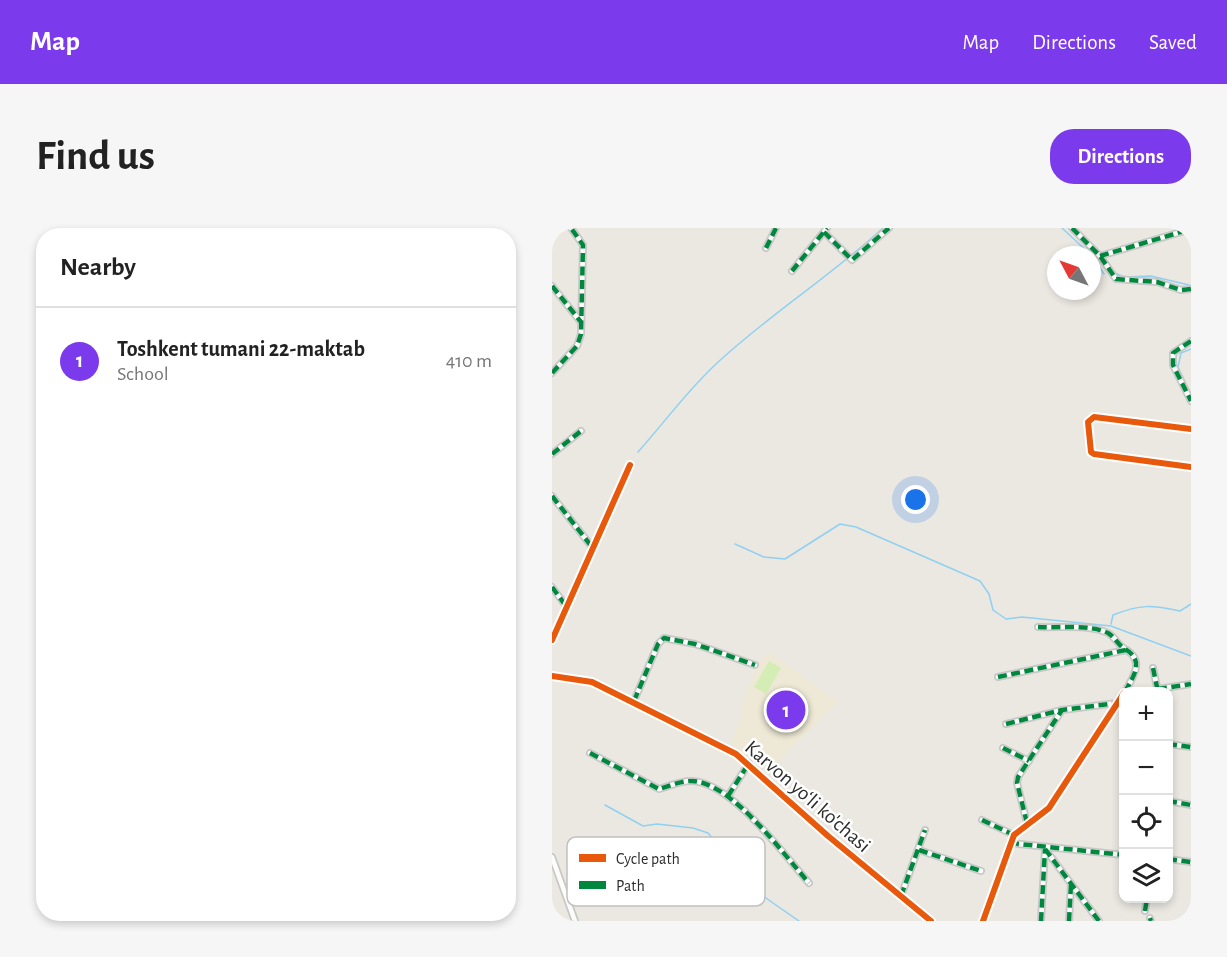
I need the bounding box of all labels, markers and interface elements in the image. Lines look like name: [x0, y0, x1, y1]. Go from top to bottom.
text: Map: [30, 28, 80, 56]
text: Map: [963, 32, 999, 53]
text: Directions: [1032, 32, 1116, 53]
text: Saved: [1149, 32, 1197, 53]
button: Directions: [1050, 129, 1191, 184]
text: Find us: [36, 135, 155, 177]
north arrow: [1047, 246, 1101, 300]
text: Nearby: [60, 254, 136, 280]
text: Toshkent tumani 22-maktab: [117, 338, 365, 360]
text: 1: [76, 351, 83, 371]
text: 410 m: [446, 351, 492, 371]
text: School: [117, 364, 169, 384]
your location: [901, 485, 930, 514]
map controls: [1119, 687, 1173, 903]
button: +: [1119, 687, 1173, 741]
pin: 1: [766, 688, 806, 732]
street label: Karvon yo‘li ko'chasi: [741, 736, 874, 856]
button: −: [1119, 741, 1173, 795]
button: locate: [1119, 795, 1173, 849]
legend: [567, 837, 765, 906]
button: layers: [1119, 849, 1173, 903]
text: Cycle path: [616, 851, 680, 868]
text: Path: [616, 878, 645, 894]

